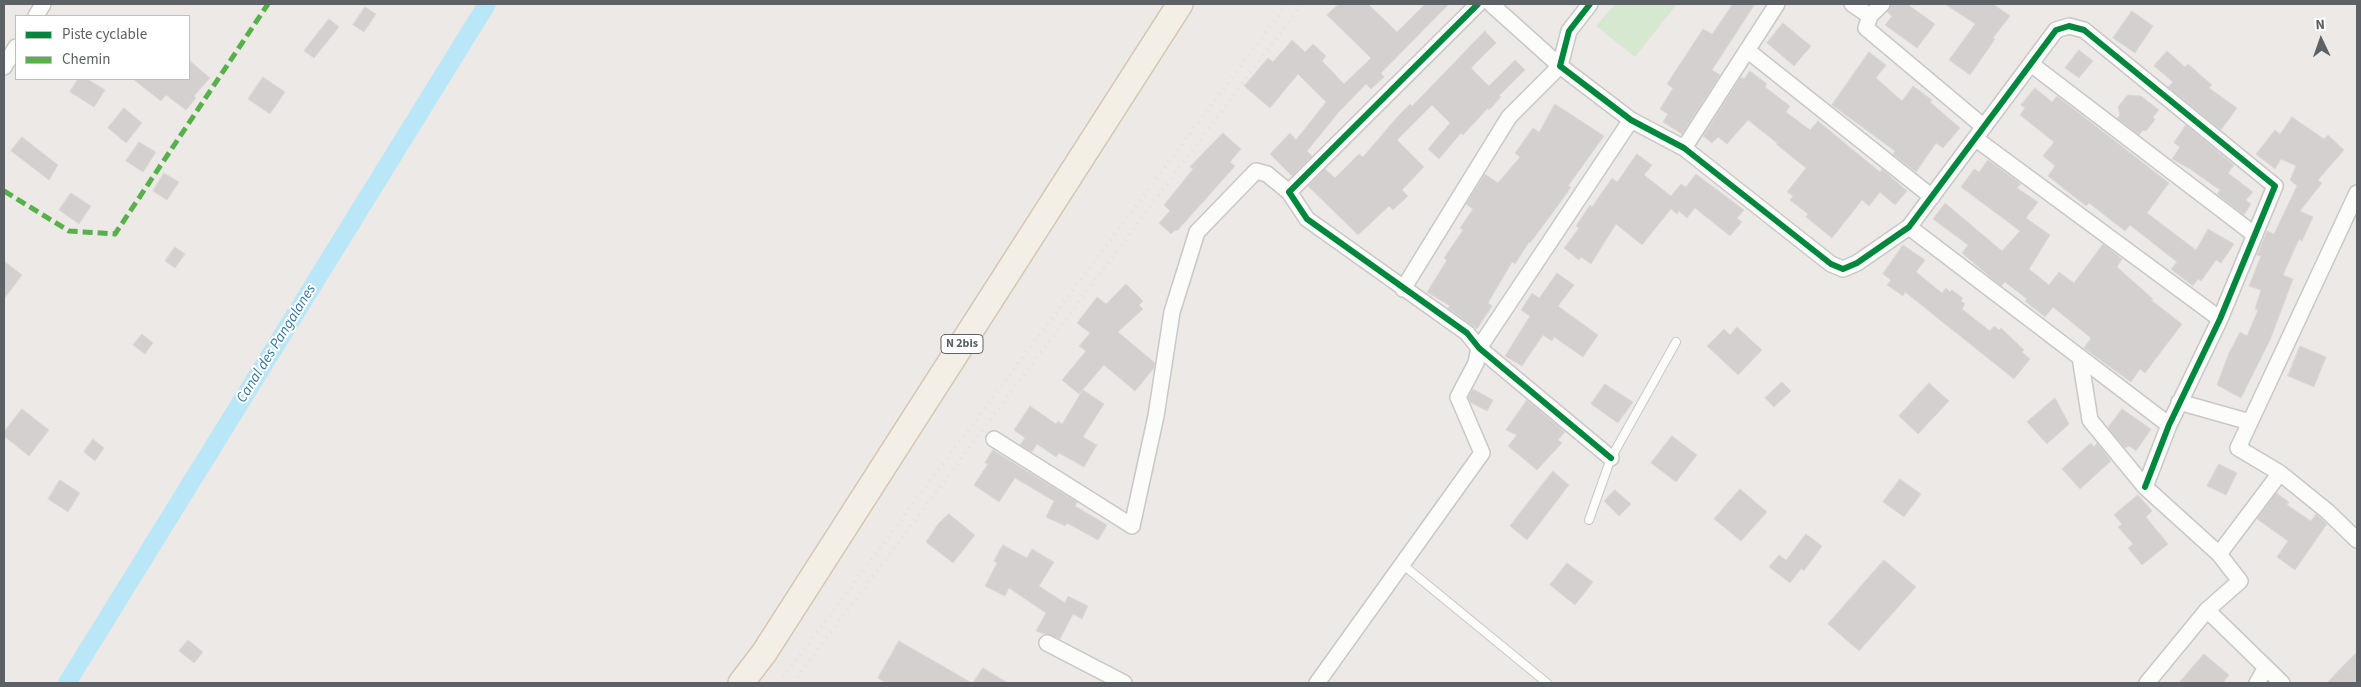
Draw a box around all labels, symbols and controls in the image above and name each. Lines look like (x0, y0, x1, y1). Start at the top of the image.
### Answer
legend (15, 15, 190, 80)
north arrow (2296, 15, 2346, 65)
text: N (2315, 15, 2325, 35)
text: Piste cyclable (62, 24, 147, 45)
text: Chemin (62, 49, 111, 70)
water label: Canal des Pangalanes (233, 282, 321, 406)
road number: N 2bis (941, 334, 983, 354)

